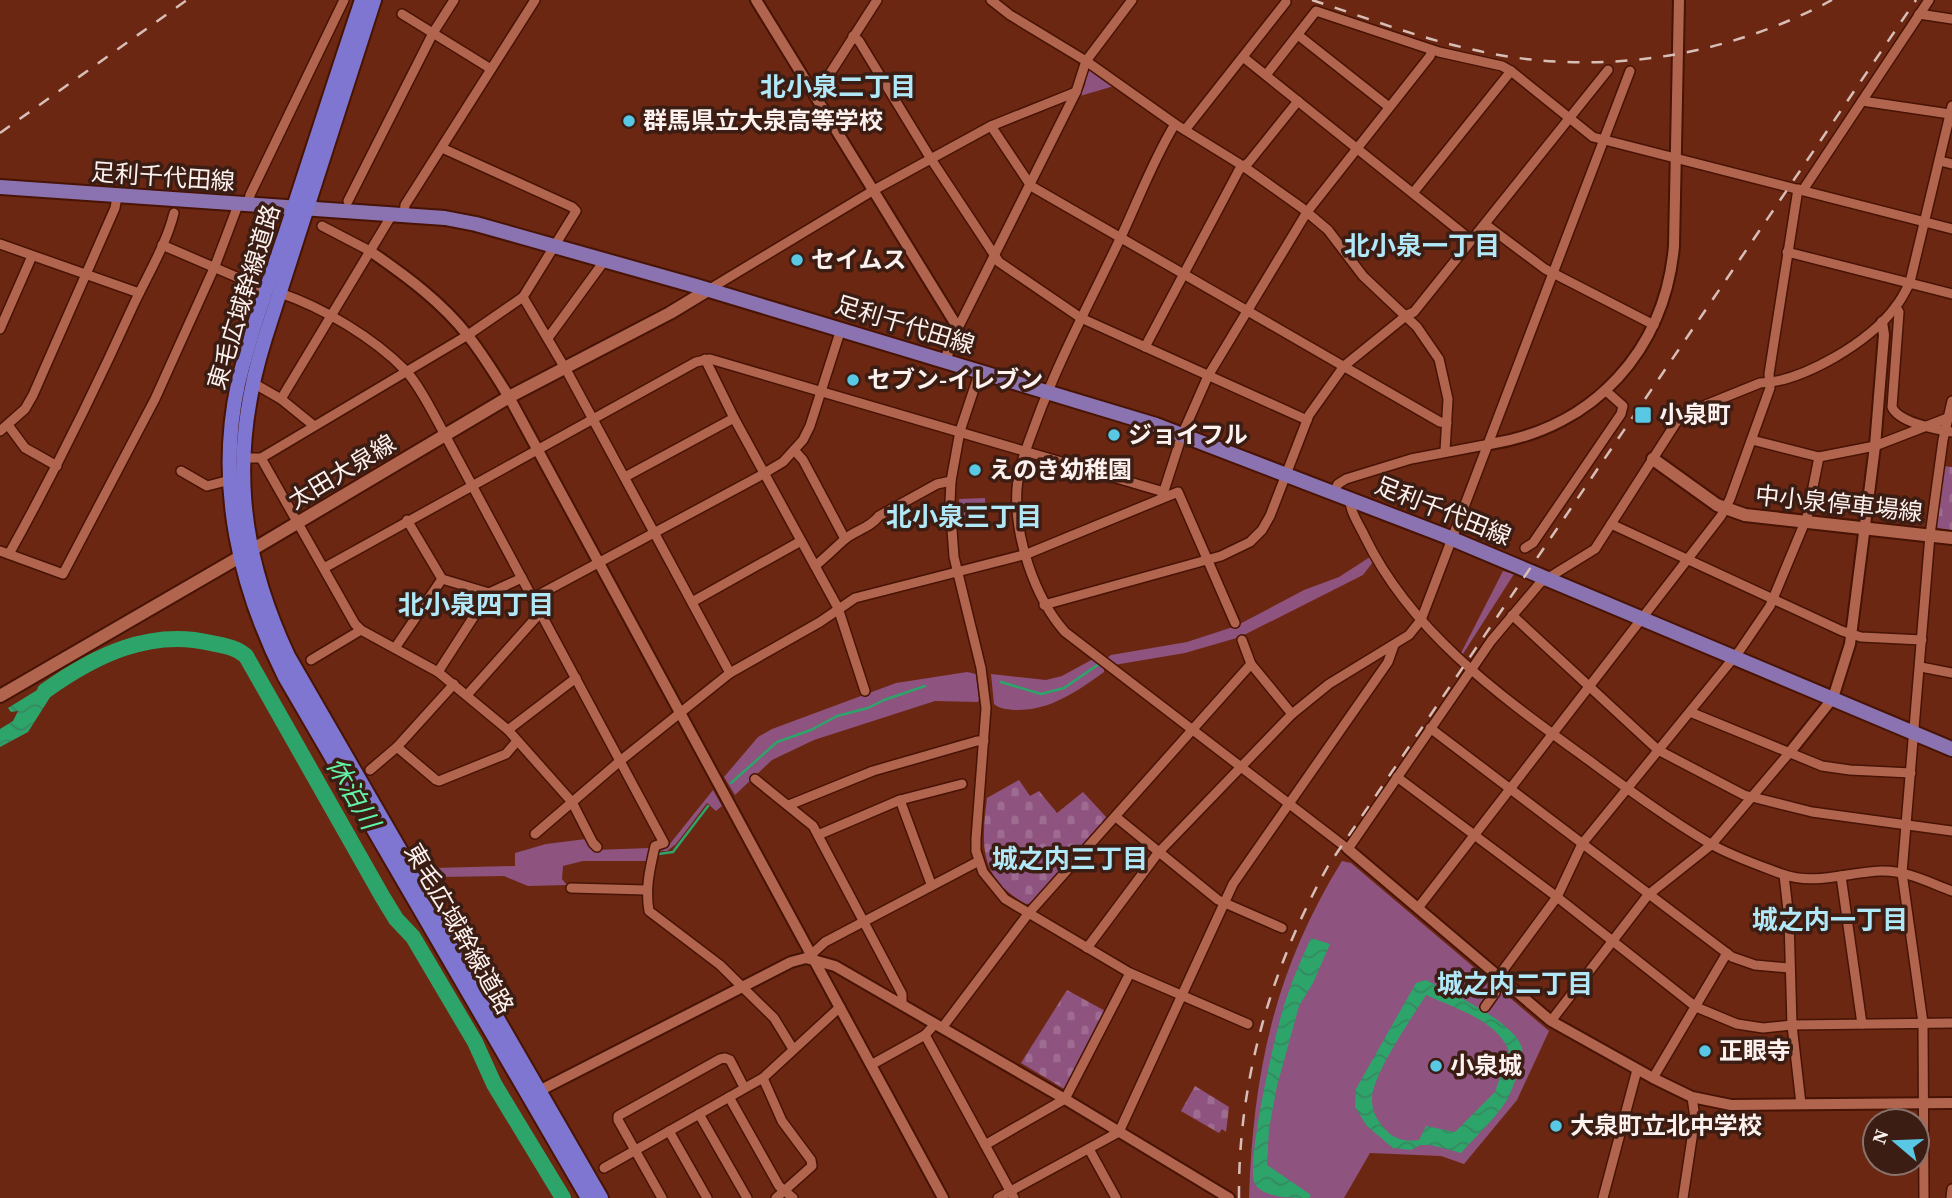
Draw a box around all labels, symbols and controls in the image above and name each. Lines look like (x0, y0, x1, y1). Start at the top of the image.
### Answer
district label: 北小泉二丁目 (760, 69, 916, 105)
place label: 群馬県立大泉高等学校 (643, 104, 883, 137)
marker: 群馬県立大泉高等学校 (621, 113, 637, 129)
street label: 足利千代田線 (90, 155, 236, 198)
street label: 東毛広域幹線道路 (200, 200, 287, 393)
district label: 北小泉一丁目 (1344, 228, 1500, 264)
place label: セイムス (811, 243, 907, 276)
marker: セイムス (789, 252, 805, 268)
street label: 足利千代田線 (831, 288, 979, 361)
place label: セブン-イレブン (867, 363, 1043, 396)
marker: セブン-イレブン (845, 372, 861, 388)
place label: 小泉町 (1659, 398, 1731, 431)
marker: 小泉町 (1633, 405, 1653, 425)
place label: ジョイフル (1128, 418, 1248, 451)
street label: 太田大泉線 (282, 427, 402, 517)
marker: ジョイフル (1106, 427, 1122, 443)
place label: えのき幼稚園 (989, 453, 1132, 486)
marker: えのき幼稚園 (967, 462, 983, 478)
street label: 足利千代田線 (1370, 468, 1516, 553)
street label: 中小泉停車場線 (1754, 478, 1924, 529)
district label: 北小泉三丁目 (886, 499, 1042, 535)
district label: 北小泉四丁目 (398, 587, 554, 623)
water label: 休泊川 (318, 750, 390, 838)
street label: 東毛広域幹線道路 (397, 837, 522, 1020)
district label: 城之内三丁目 (992, 841, 1148, 877)
district label: 城之内一丁目 (1752, 902, 1908, 938)
district label: 城之内二丁目 (1437, 966, 1593, 1002)
place label: 正眼寺 (1719, 1034, 1791, 1067)
marker: 正眼寺 (1697, 1043, 1713, 1059)
place label: 小泉城 (1450, 1049, 1522, 1082)
marker: 小泉城 (1428, 1058, 1444, 1074)
north arrow (1861, 1107, 1931, 1177)
place label: 大泉町立北中学校 (1570, 1109, 1762, 1142)
marker: 大泉町立北中学校 (1548, 1118, 1564, 1134)
text: N (1865, 1126, 1895, 1147)

